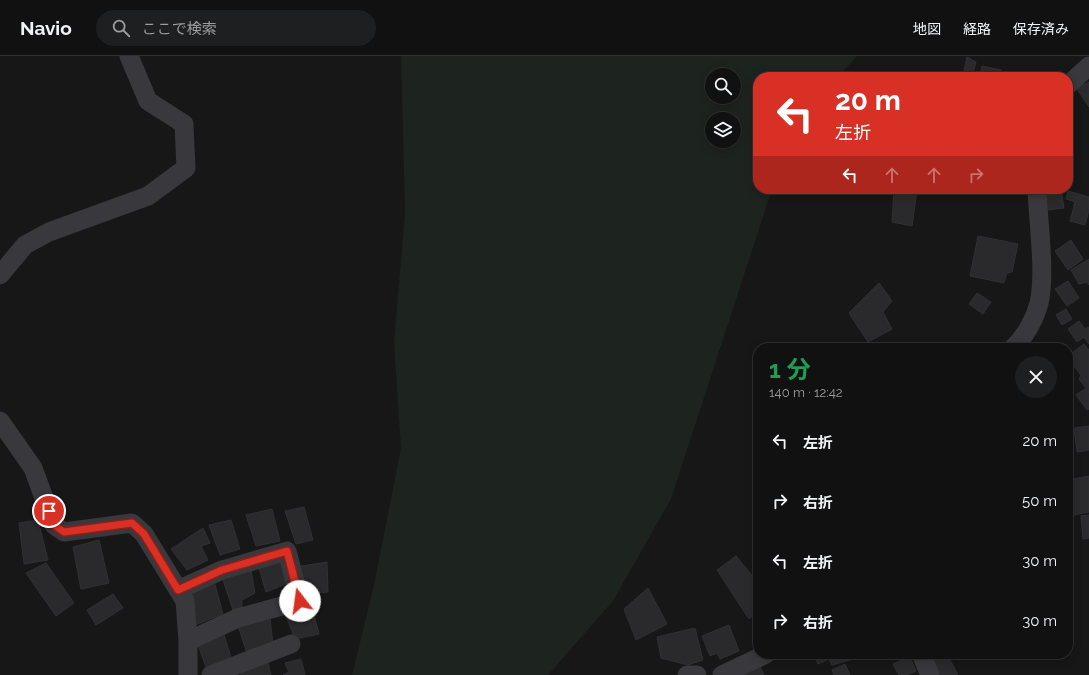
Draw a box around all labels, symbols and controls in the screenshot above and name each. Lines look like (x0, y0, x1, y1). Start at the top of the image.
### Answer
search box (96, 10, 376, 46)
text: Navio (20, 17, 72, 39)
icon: search (110, 17, 132, 39)
text: ここで検索 (142, 20, 217, 38)
text: 地図 (913, 21, 941, 37)
text: 経路 (963, 21, 991, 37)
text: 保存済み (1013, 21, 1069, 37)
map controls (705, 68, 741, 148)
button: search (705, 68, 741, 104)
text: 20 m (835, 84, 901, 117)
icon: left (769, 88, 821, 140)
button: layers (705, 112, 741, 148)
text: 左折 (835, 122, 871, 143)
icon: left (839, 164, 861, 186)
icon: ahead (881, 164, 903, 186)
icon: ahead (923, 164, 945, 186)
icon: right (965, 164, 987, 186)
text: 1 分 (769, 355, 811, 384)
button: close (1015, 356, 1057, 398)
text: 140 m · 12:42 (769, 385, 843, 400)
icon: left (769, 430, 791, 452)
text: 20 m (1022, 432, 1057, 450)
text: 左折 (803, 434, 833, 452)
icon: right (769, 490, 791, 512)
text: 50 m (1022, 492, 1057, 510)
pin (32, 494, 66, 528)
text: 右折 (803, 494, 833, 512)
icon: arrive (38, 500, 60, 522)
icon: left (769, 550, 791, 572)
text: 30 m (1022, 552, 1057, 570)
text: 左折 (803, 554, 833, 572)
position arrow (279, 580, 321, 622)
icon: right (769, 610, 791, 632)
text: 30 m (1022, 612, 1057, 630)
text: 右折 (803, 614, 833, 632)

